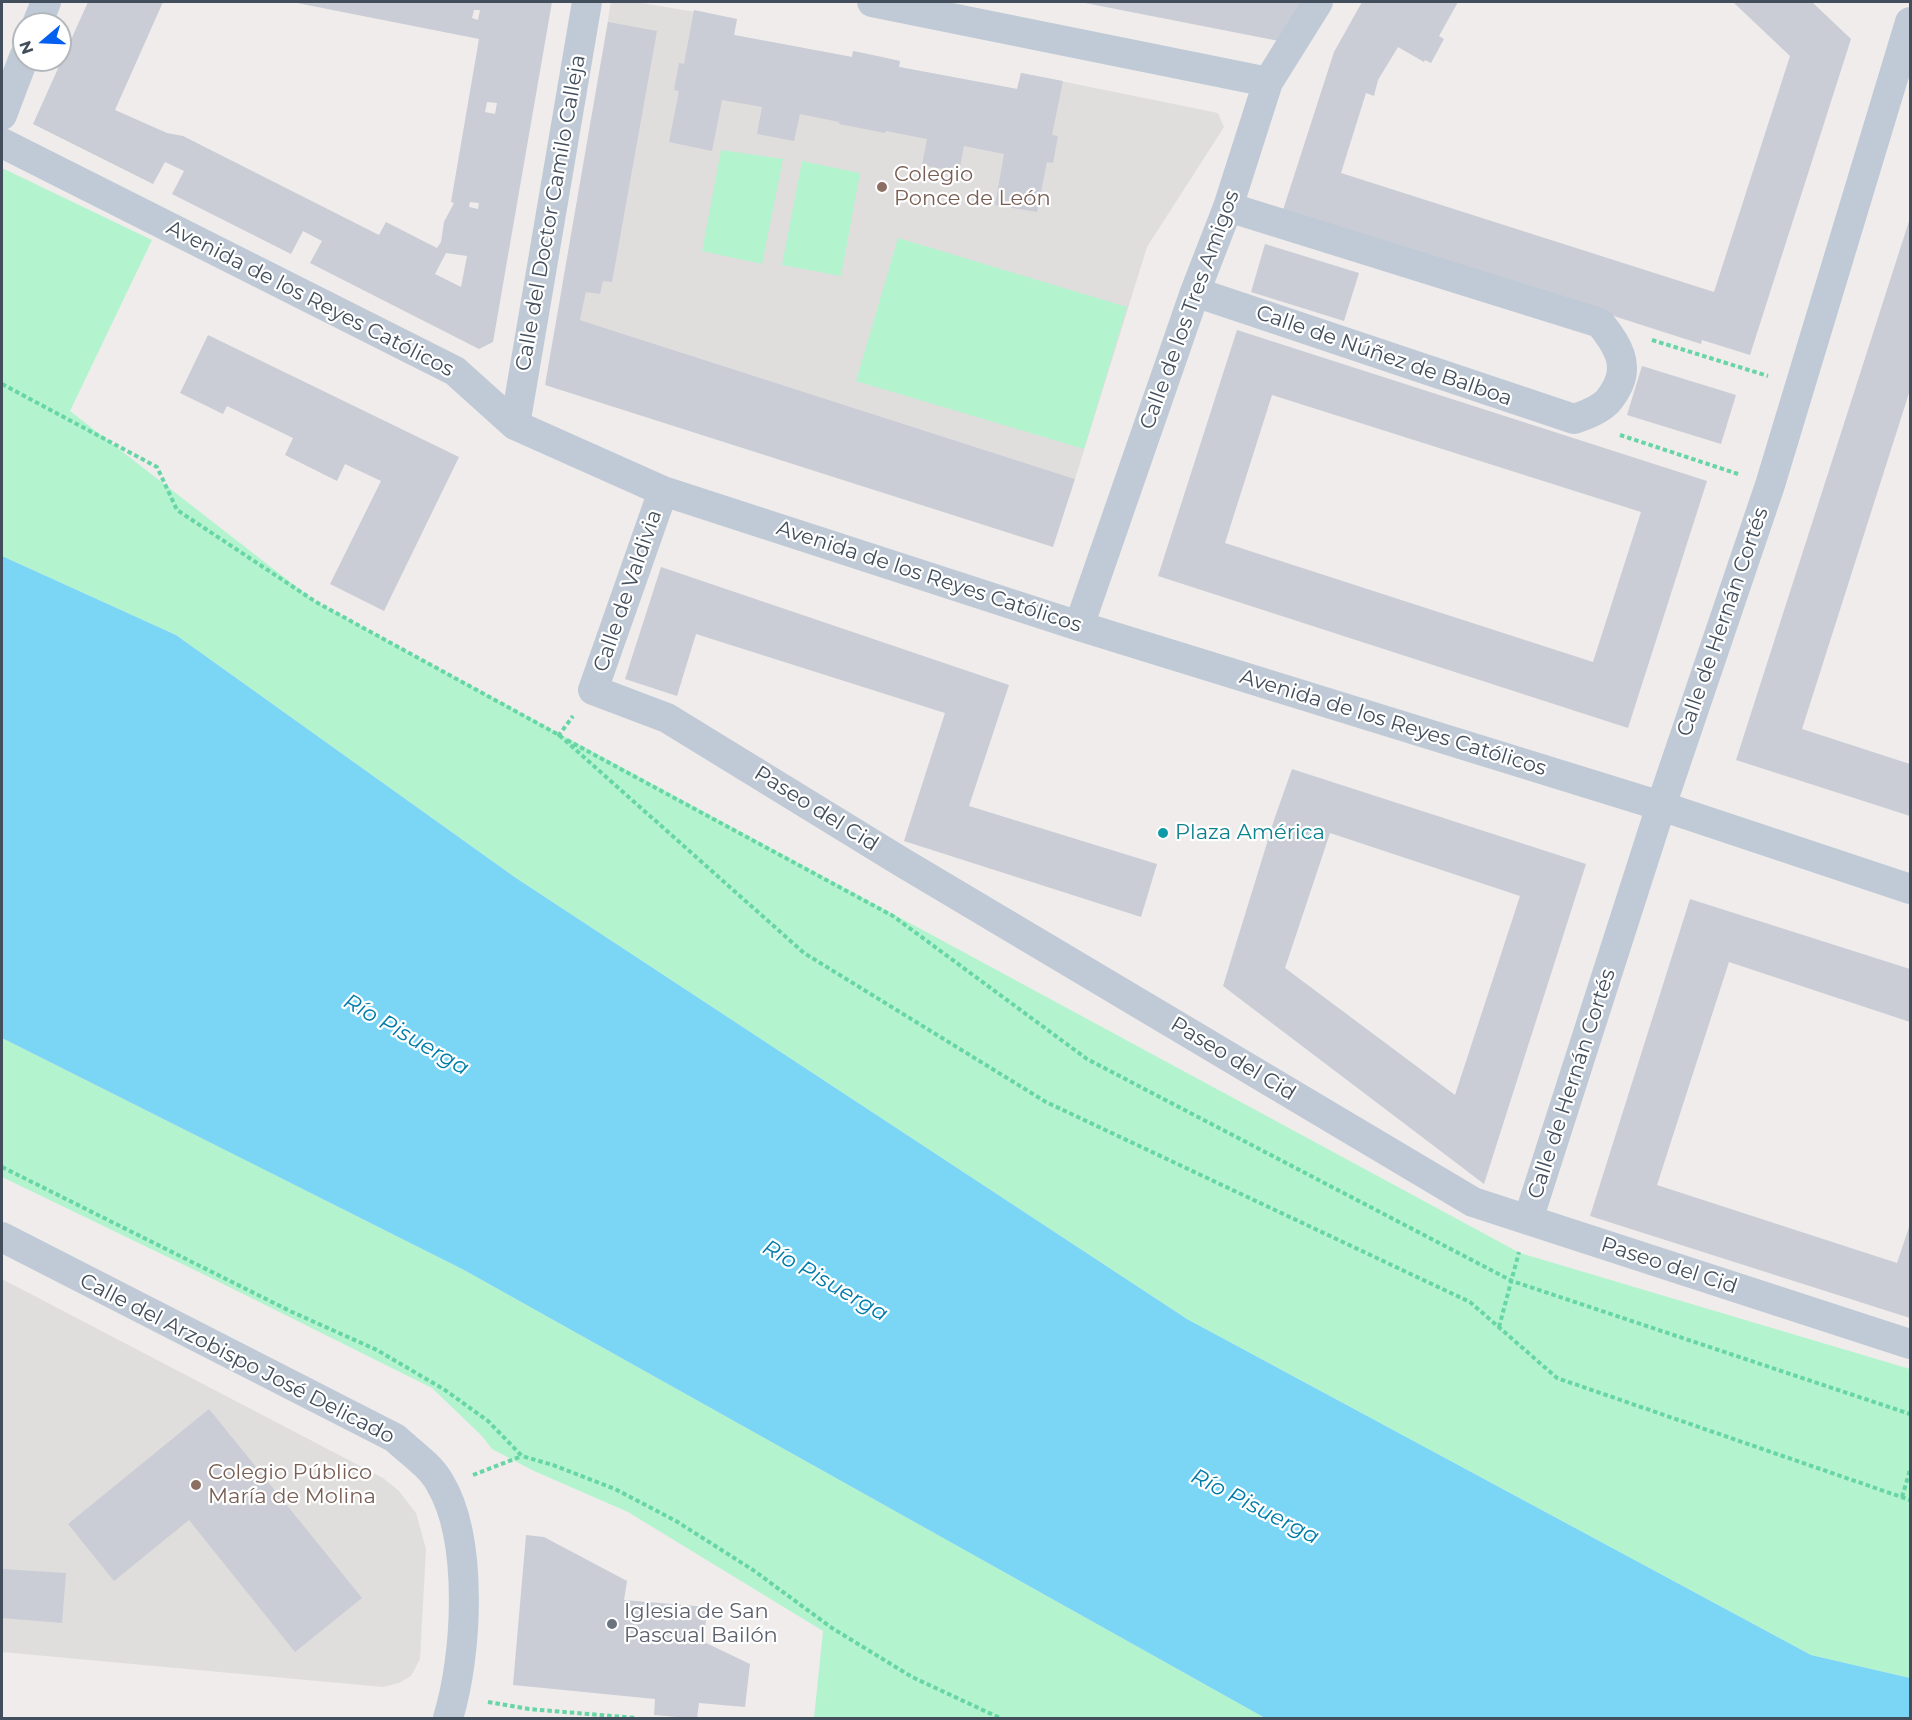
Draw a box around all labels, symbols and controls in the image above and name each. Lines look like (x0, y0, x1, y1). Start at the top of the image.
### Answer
north arrow (12, 12, 72, 72)
text: N (15, 38, 37, 57)
street label: Calle del Doctor Camilo Calleja (511, 53, 591, 373)
place label: Colegio Ponce de León (894, 162, 1051, 212)
marker: Colegio Ponce de León (875, 180, 889, 194)
street label: Calle de los Tres Amigos (1135, 187, 1245, 433)
street label: Avenida de los Reyes Católicos (162, 215, 458, 383)
street label: Calle de Núñez de Balboa (1253, 300, 1515, 412)
street label: Calle de Hernán Cortés (1672, 504, 1774, 740)
street label: Calle de Valdivia (588, 507, 668, 675)
street label: Avenida de los Reyes Católicos (773, 516, 1085, 638)
street label: Avenida de los Reyes Católicos (1237, 664, 1549, 782)
street label: Paseo del Cid (749, 761, 883, 857)
place label: Plaza América (1175, 820, 1325, 846)
marker: Plaza América (1156, 826, 1170, 840)
street label: Calle de Hernán Cortés (1523, 966, 1621, 1202)
water label: Río Pisuerga (339, 988, 473, 1082)
street label: Paseo del Cid (1166, 1012, 1300, 1106)
street label: Paseo del Cid (1598, 1232, 1740, 1300)
water label: Río Pisuerga (758, 1234, 892, 1328)
street label: Calle del Arzobispo José Delicado (75, 1268, 399, 1450)
place label: Colegio Público María de Molina (208, 1460, 376, 1510)
water label: Río Pisuerga (1186, 1463, 1324, 1551)
marker: Colegio Público María de Molina (189, 1478, 203, 1492)
place label: Iglesia de San Pascual Bailón (624, 1599, 778, 1649)
marker: Iglesia de San Pascual Bailón (605, 1617, 619, 1631)

